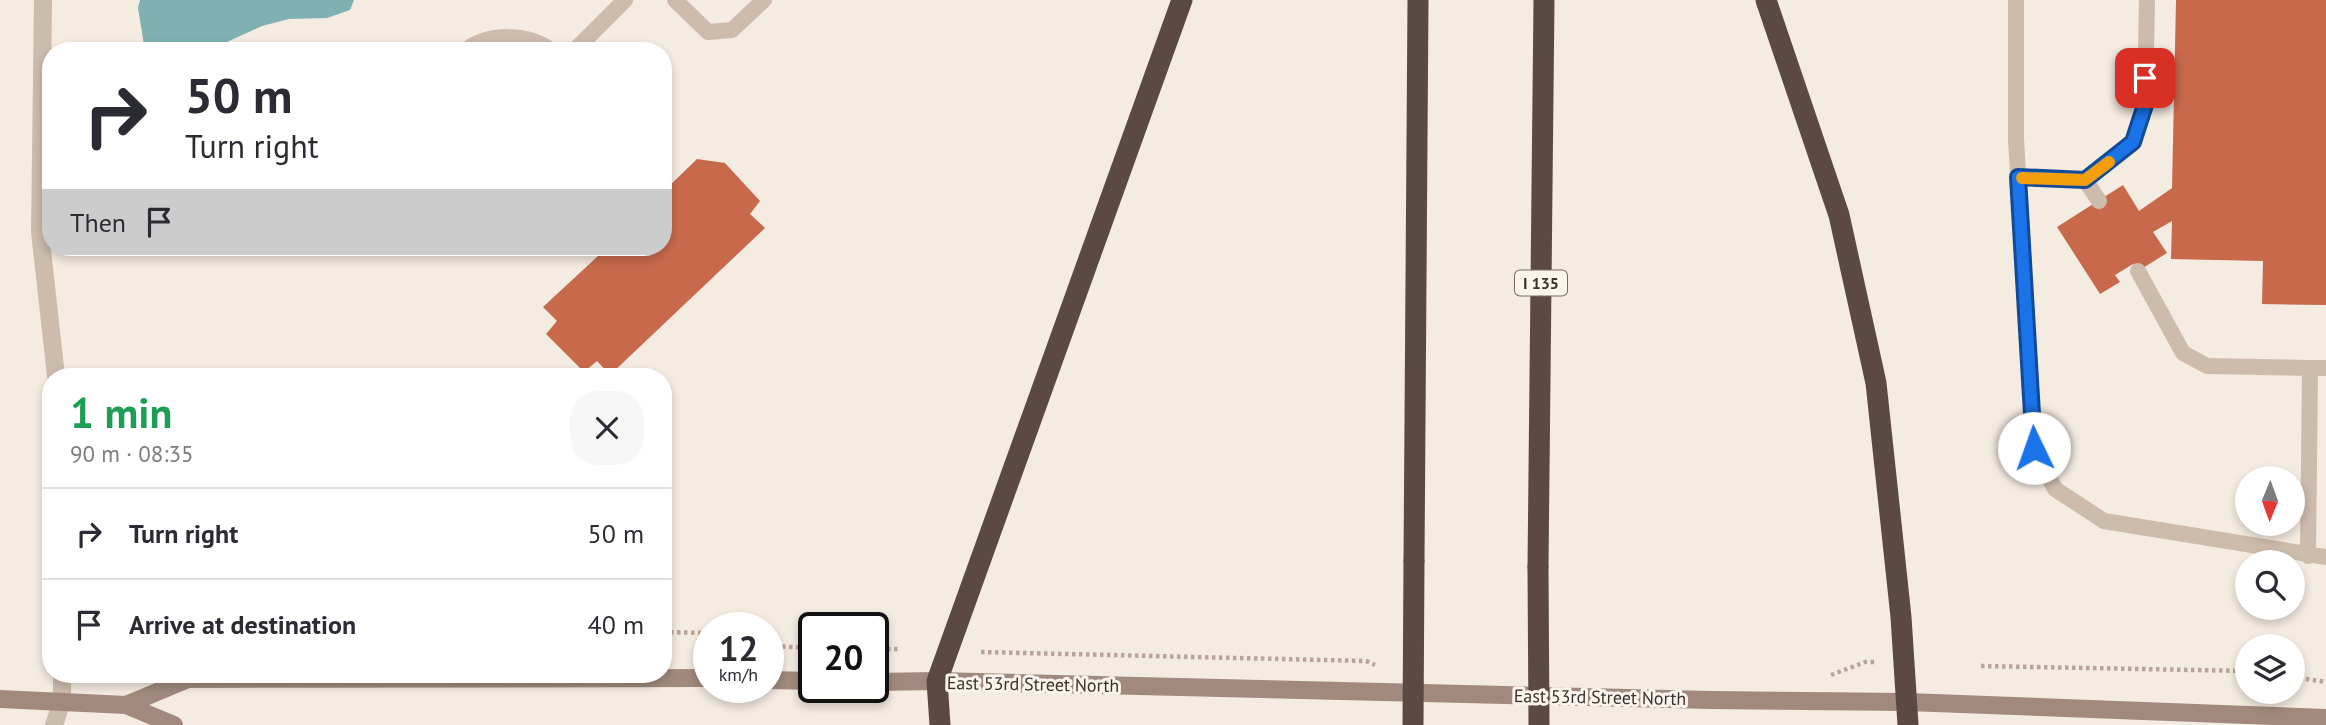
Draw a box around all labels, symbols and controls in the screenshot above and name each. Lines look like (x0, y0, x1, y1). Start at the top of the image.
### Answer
pin (2115, 48, 2175, 108)
icon: arrive (2126, 59, 2164, 97)
text: 50 m (185, 63, 292, 127)
icon: right (70, 70, 161, 161)
text: Turn right (185, 125, 319, 167)
icon: arrive (140, 203, 178, 241)
text: Then (70, 206, 126, 239)
road number: I 135 (1515, 270, 1567, 296)
text: 1 min (70, 385, 172, 440)
button: close (570, 391, 644, 465)
position arrow (1997, 411, 2071, 485)
text: 90 m · 08:35 (70, 439, 194, 468)
north arrow (2235, 466, 2305, 536)
map controls (2235, 466, 2305, 704)
icon: right (70, 515, 108, 553)
text: Turn right (129, 517, 238, 550)
text: 50 m (588, 517, 644, 550)
button: search (2235, 550, 2305, 620)
icon: arrive (70, 606, 108, 644)
text: Arrive at destination (129, 608, 356, 641)
text: 40 m (588, 608, 644, 641)
speed limit sign: 20 (798, 612, 889, 703)
text: 12 (719, 625, 758, 671)
button: layers (2235, 634, 2305, 704)
text: km/h (719, 663, 758, 686)
street label: East 53rd Street North (947, 671, 1119, 697)
street label: East 53rd Street North (1514, 684, 1686, 710)

